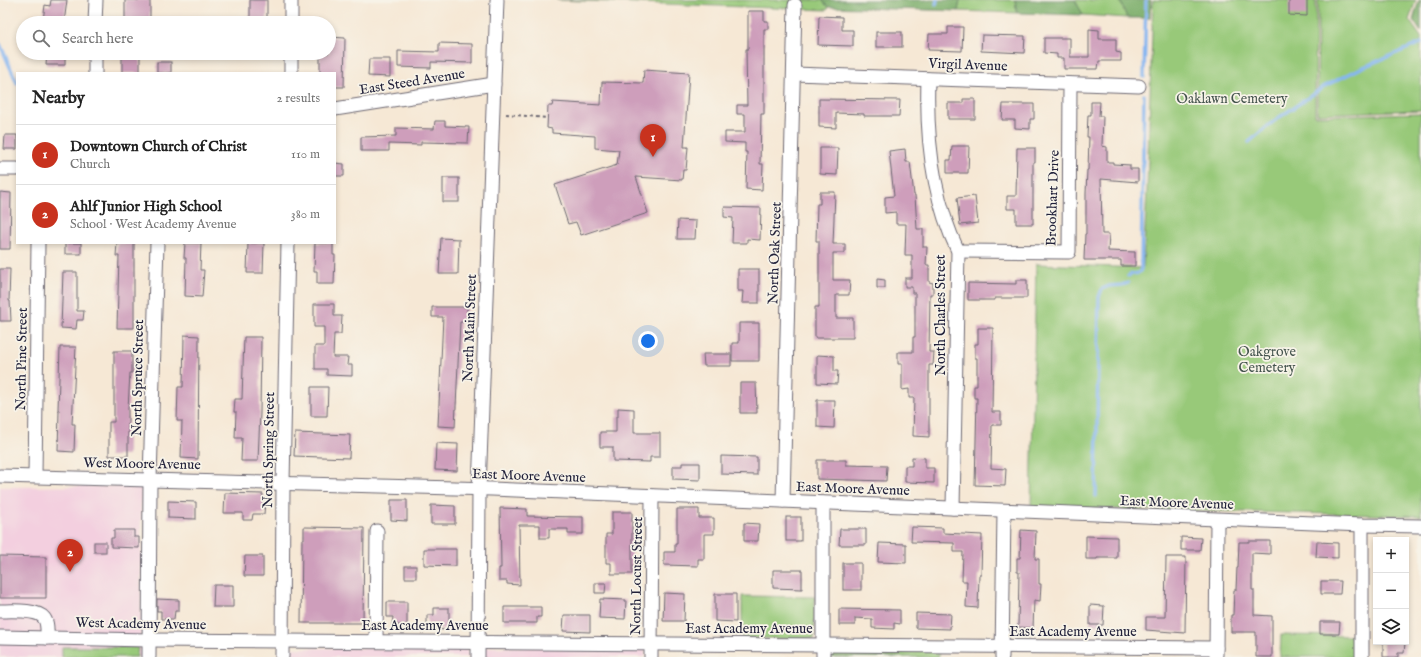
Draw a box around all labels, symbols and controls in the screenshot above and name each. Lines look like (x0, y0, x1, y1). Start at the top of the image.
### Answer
search box (16, 16, 336, 60)
icon: search (30, 27, 52, 49)
text: Search here (62, 29, 133, 48)
street label: Virgil Avenue (927, 55, 1008, 75)
street label: East Steed Avenue (358, 65, 467, 99)
text: Nearby (32, 88, 85, 109)
text: 2 results (276, 90, 320, 107)
park label: Oaklawn Cemetery (1176, 90, 1288, 108)
pin: 1 (640, 124, 666, 157)
text: Downtown Church of Christ (70, 137, 247, 156)
text: 1 (43, 146, 47, 163)
text: 110 m (291, 146, 320, 163)
street label: Brookhart Drive (1042, 149, 1064, 246)
text: Church (70, 156, 110, 173)
text: Ahlf Junior High School (70, 197, 222, 216)
street label: North Oak Street (764, 201, 786, 305)
text: 2 (42, 206, 48, 223)
text: 380 m (291, 206, 320, 223)
text: School · West Academy Avenue (70, 216, 237, 233)
street label: North Charles Street (932, 254, 950, 376)
street label: North Main Street (459, 274, 481, 382)
street label: North Pine Street (12, 307, 32, 411)
street label: North Spruce Street (128, 319, 148, 437)
your location (638, 331, 658, 351)
park label: Oakgrove Cemetery (1238, 343, 1296, 377)
street label: North Spring Street (259, 392, 279, 508)
street label: West Moore Avenue (83, 454, 201, 474)
street label: East Moore Avenue (472, 465, 587, 487)
street label: East Moore Avenue (796, 478, 911, 500)
street label: East Moore Avenue (1120, 492, 1235, 514)
street label: North Locust Street (627, 517, 647, 635)
map controls (1373, 537, 1409, 645)
button: + (1373, 537, 1409, 573)
pin: 2 (57, 539, 83, 572)
button: − (1373, 573, 1409, 609)
button: layers (1373, 609, 1409, 645)
street label: West Academy Avenue (75, 614, 207, 634)
street label: East Academy Avenue (361, 617, 489, 635)
street label: East Academy Avenue (685, 620, 813, 638)
street label: East Academy Avenue (1009, 623, 1137, 641)

